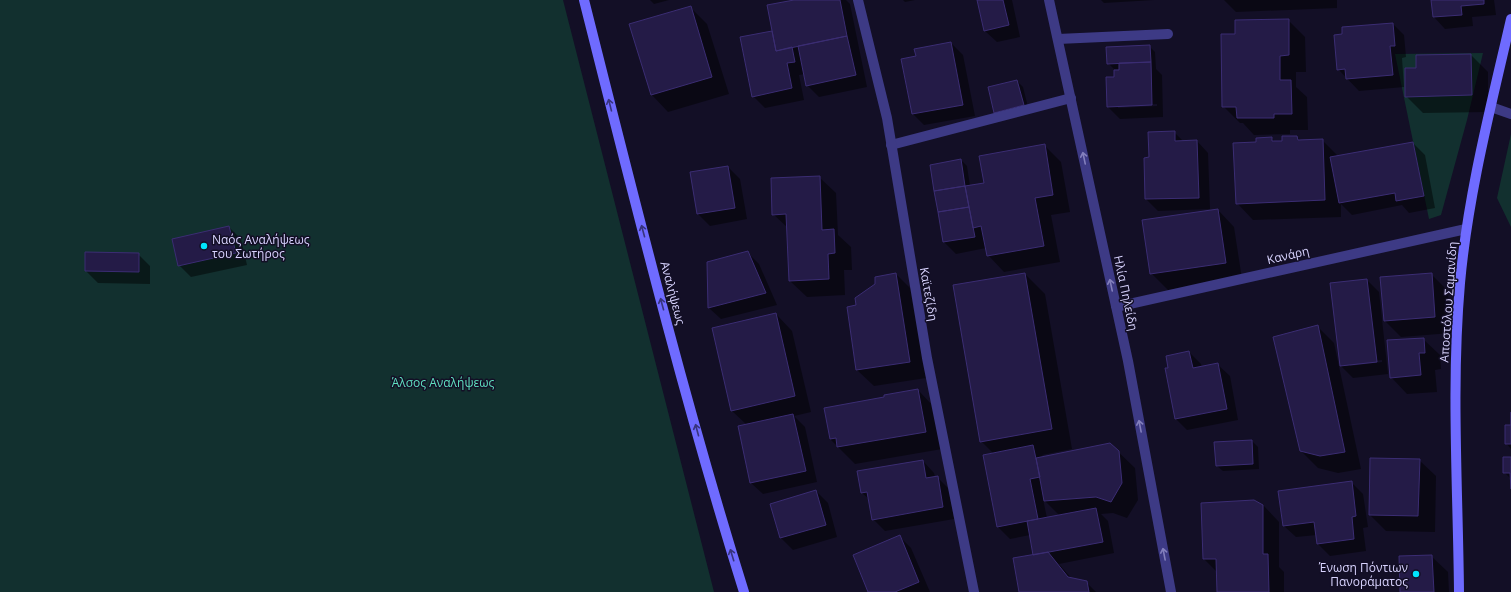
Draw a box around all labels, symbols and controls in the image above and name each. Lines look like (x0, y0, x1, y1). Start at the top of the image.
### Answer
one-way arrow (606, 99, 614, 112)
one-way arrow (1079, 152, 1087, 165)
one-way arrow (639, 225, 646, 238)
place label: Ναός Αναλήψεως του Σωτήρος (212, 231, 310, 262)
marker: Ναός Αναλήψεως του Σωτήρος (199, 241, 209, 251)
street label: Αποστόλου Σαμανίδη (1435, 241, 1461, 363)
street label: Κανάρη (1265, 242, 1311, 268)
street label: Ηλία Πηλείδη (1110, 254, 1142, 332)
street label: Αναλήψεως (656, 259, 690, 327)
street label: Καϊτεζίδη (916, 266, 942, 322)
one-way arrow (1106, 279, 1114, 292)
one-way arrow (658, 298, 666, 311)
park label: Άλσος Αναλήψεως (392, 374, 494, 391)
one-way arrow (1136, 420, 1144, 433)
one-way arrow (692, 423, 700, 436)
one-way arrow (728, 548, 735, 561)
one-way arrow (1160, 548, 1168, 561)
place label: Ένωση Πόντιων Πανοράματος (1318, 559, 1408, 590)
marker: Ένωση Πόντιων Πανοράματος (1411, 569, 1421, 579)

